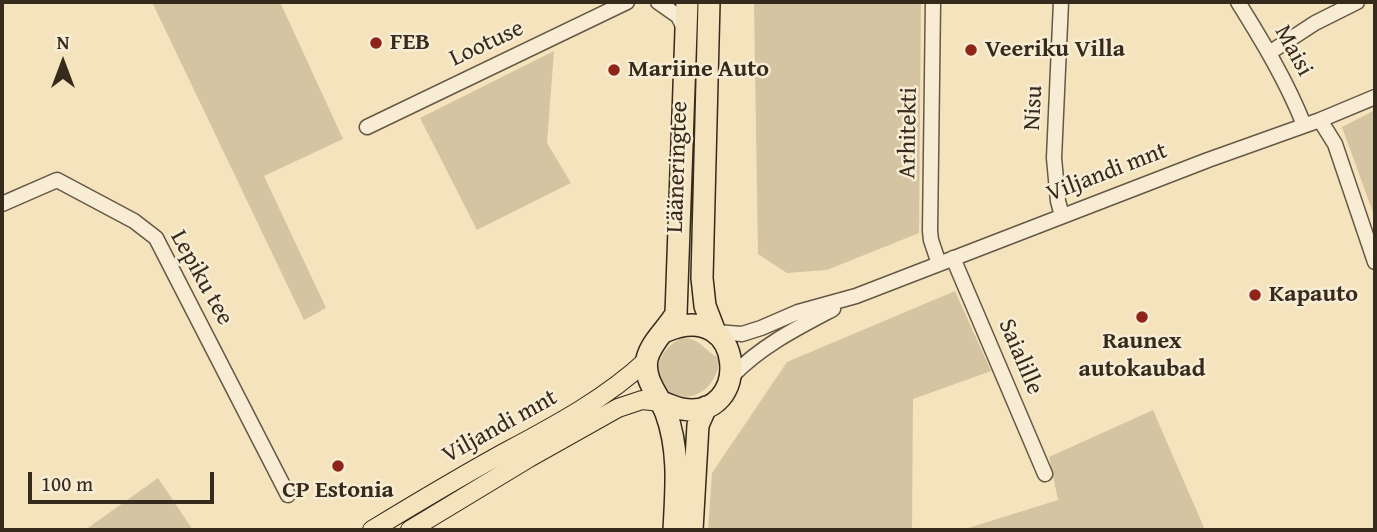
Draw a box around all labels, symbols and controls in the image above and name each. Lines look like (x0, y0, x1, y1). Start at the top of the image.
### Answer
street label: Lootuse (445, 14, 529, 74)
street label: Maisi (1267, 20, 1319, 82)
north arrow (28, 28, 98, 98)
text: N (57, 28, 69, 56)
place label: FEB (390, 29, 430, 57)
marker: FEB (368, 35, 384, 51)
place label: Veeriku Villa (985, 36, 1125, 64)
marker: Veeriku Villa (963, 42, 979, 58)
place label: Mariine Auto (628, 56, 769, 84)
marker: Mariine Auto (606, 62, 622, 78)
street label: Nisu (1018, 85, 1050, 131)
street label: Arhitekti (894, 87, 924, 179)
street label: Lääneringtee (661, 100, 695, 234)
street label: Viljandi mnt (1043, 137, 1171, 209)
street label: Lepiku tee (163, 225, 239, 331)
place label: Kapauto (1269, 281, 1358, 309)
marker: Kapauto (1247, 287, 1263, 303)
marker: Raunex autokaubad (1134, 309, 1150, 325)
street label: Saialille (991, 315, 1049, 399)
place label: Raunex autokaubad (1079, 328, 1205, 384)
street label: Viljandi mnt (438, 384, 562, 470)
scale bar (32, 458, 217, 502)
marker: CP Estonia (330, 458, 346, 474)
text: 100 m (41, 468, 93, 499)
place label: CP Estonia (282, 477, 394, 505)

